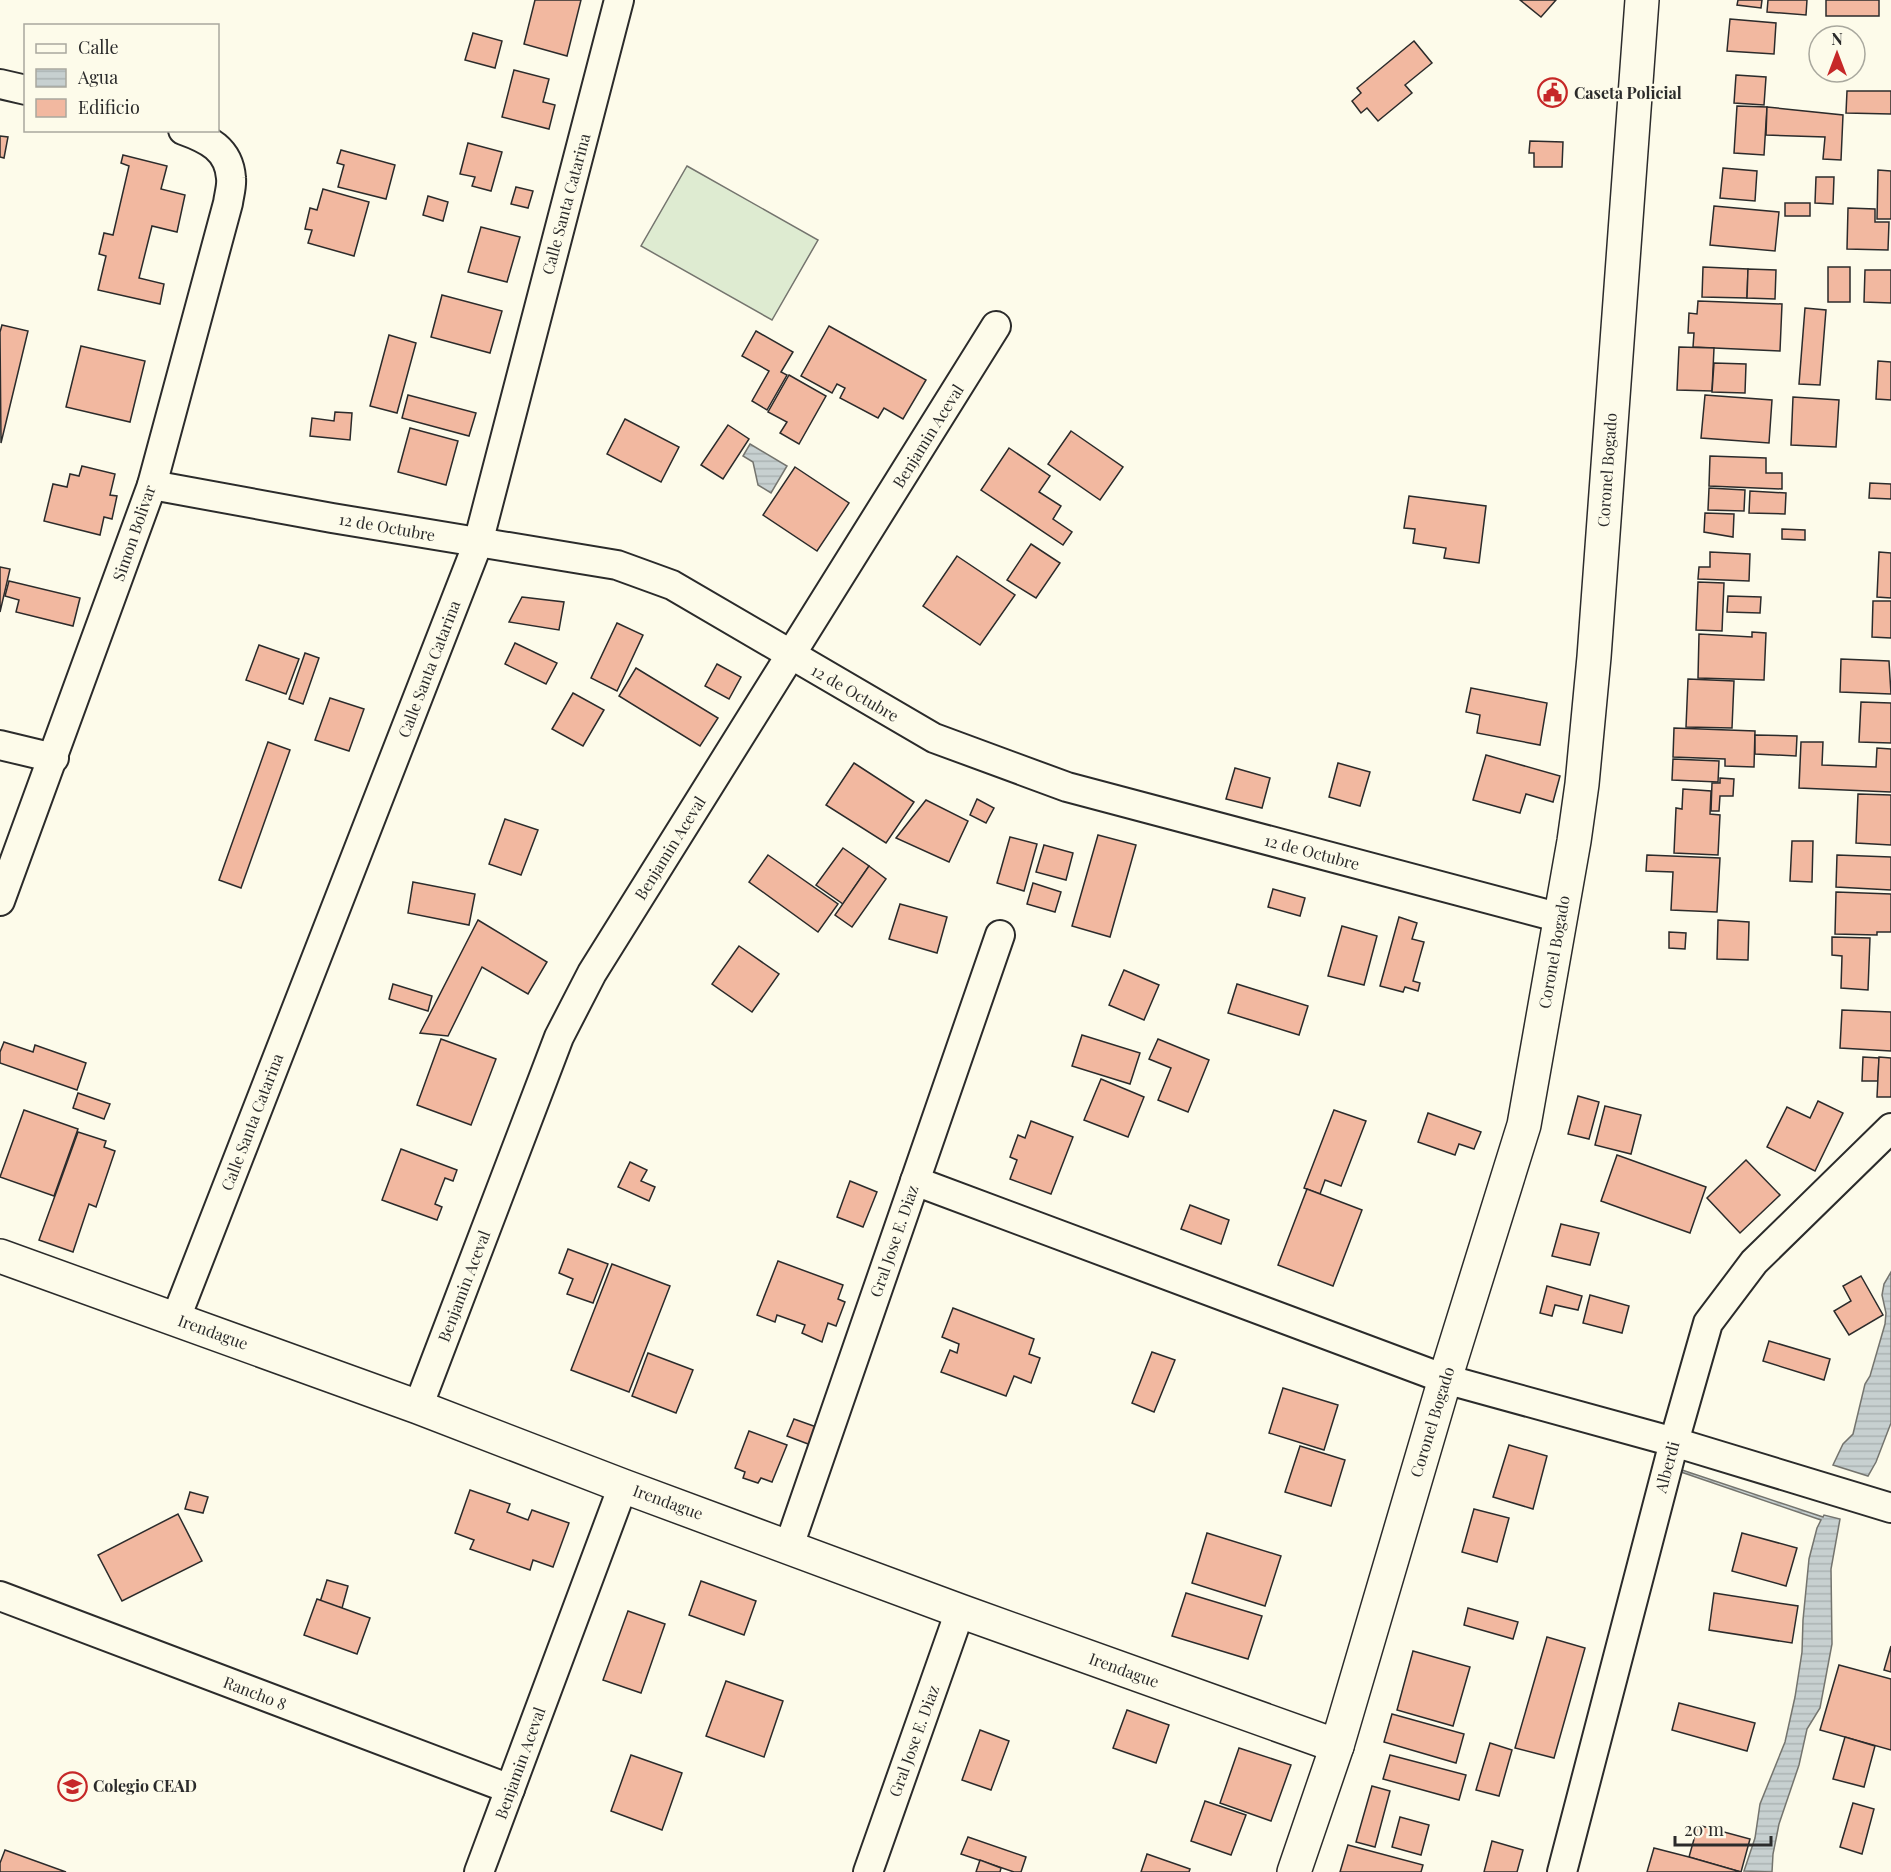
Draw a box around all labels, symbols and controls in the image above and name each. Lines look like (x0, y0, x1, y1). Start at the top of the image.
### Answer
legend (24, 24, 219, 132)
north arrow (1807, 24, 1867, 84)
text: N (1831, 28, 1843, 49)
text: Calle (78, 35, 119, 59)
text: Agua (77, 65, 118, 89)
public building icon: Caseta Policial (1537, 77, 1569, 109)
place label: Caseta Policial (1574, 82, 1682, 103)
text: Edificio (78, 95, 140, 119)
street label: Calle Santa Catarina (537, 131, 595, 277)
street label: Benjamin Aceval (887, 380, 968, 491)
street label: Coronel Bogado (1592, 412, 1621, 528)
street label: Simon Bolivar (107, 482, 160, 584)
street label: 12 de Octubre (337, 508, 437, 545)
street label: Calle Santa Catarina (393, 597, 464, 741)
street label: 12 de Octubre (808, 659, 903, 726)
street label: Benjamin Aceval (629, 792, 710, 903)
street label: 12 de Octubre (1262, 829, 1362, 874)
street label: Coronel Bogado (1533, 893, 1574, 1010)
street label: Calle Santa Catarina (216, 1050, 287, 1194)
street label: Gral Jose E. Diaz (864, 1182, 923, 1300)
street label: Benjamin Aceval (433, 1227, 495, 1345)
street label: Irendague (175, 1309, 251, 1354)
street label: Coronel Bogado (1405, 1364, 1458, 1480)
street label: Alberdi (1649, 1438, 1684, 1496)
street label: Irendague (630, 1479, 706, 1524)
street label: Irendague (1086, 1647, 1162, 1692)
street label: Rancho 8 (221, 1671, 290, 1714)
street label: Gral Jose E. Diaz (884, 1682, 944, 1800)
street label: Benjamin Aceval (490, 1703, 550, 1822)
school or university icon: Colegio CEAD (56, 1770, 88, 1802)
place label: Colegio CEAD (93, 1775, 197, 1796)
scale bar (1675, 1809, 1771, 1847)
text: 20 m (1684, 1817, 1724, 1841)

